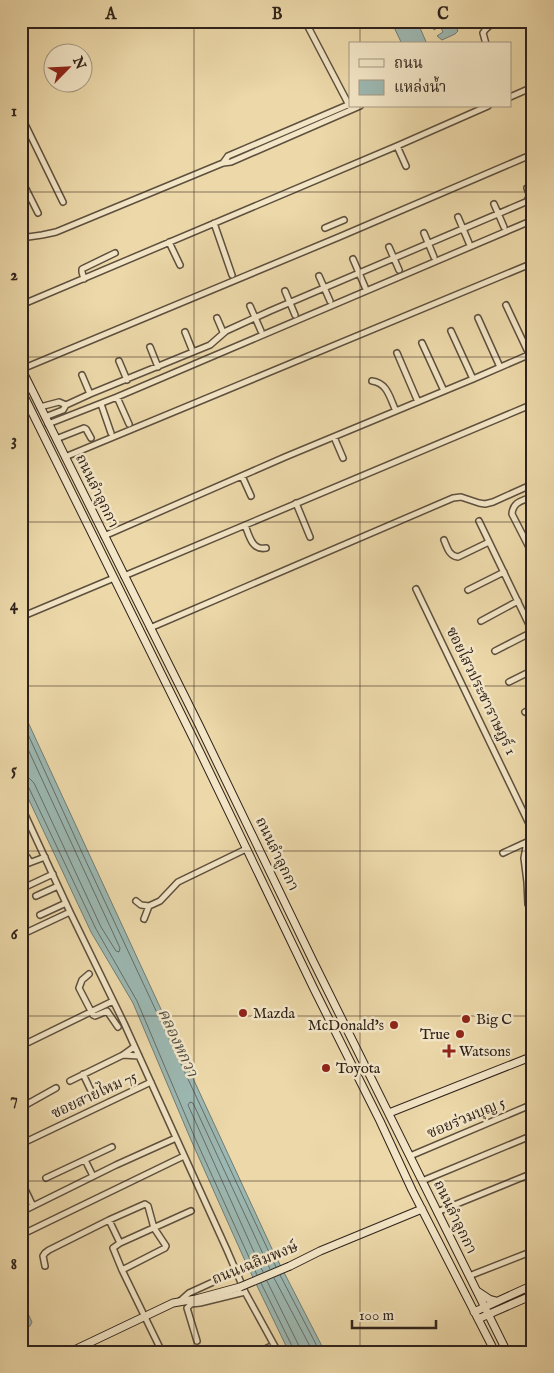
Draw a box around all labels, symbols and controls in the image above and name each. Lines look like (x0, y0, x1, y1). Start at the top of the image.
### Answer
text: A (105, 5, 118, 25)
text: B (272, 5, 283, 25)
text: C (437, 5, 449, 25)
north arrow (42, 42, 92, 92)
legend (349, 42, 512, 108)
text: N (68, 53, 90, 72)
text: ถนน (394, 54, 423, 73)
text: แหล่งน้ำ (394, 76, 446, 97)
text: 1 (11, 102, 17, 122)
text: 2 (10, 266, 18, 286)
text: 3 (11, 431, 17, 451)
street label: ถนนลำลูกกา (71, 451, 123, 531)
text: 4 (10, 596, 19, 616)
street label: ซอยไสวประชาราษฎร์ 1 (442, 623, 522, 758)
text: 5 (11, 761, 17, 781)
street label: ถนนลำลูกกา (251, 814, 303, 894)
text: 6 (11, 925, 19, 945)
place label: Mazda (253, 1004, 296, 1023)
water label: คลองหกวา (153, 1006, 202, 1081)
marker: Mazda (237, 1007, 249, 1019)
place label: Big C (476, 1010, 512, 1029)
marker: Big C (460, 1013, 472, 1025)
place label: McDonald's (308, 1016, 384, 1035)
marker: McDonald's (388, 1019, 400, 1031)
place label: True (420, 1025, 450, 1044)
marker: True (454, 1028, 466, 1040)
place label: Watsons (459, 1042, 511, 1061)
marker: Watsons (443, 1045, 455, 1057)
place label: Toyota (336, 1059, 381, 1078)
marker: Toyota (320, 1062, 332, 1074)
street label: ซอยสายไหม 75 (47, 1065, 140, 1123)
text: 7 (10, 1090, 18, 1110)
street label: ซอยร่วมบุญ 5 (424, 1093, 509, 1144)
street label: ถนนลำลูกกา (429, 1177, 481, 1257)
street label: ถนนเฉลิมพงษ์ (209, 1236, 302, 1289)
text: 8 (11, 1255, 17, 1275)
scale bar (352, 1298, 435, 1330)
text: 100 m (359, 1306, 395, 1325)

